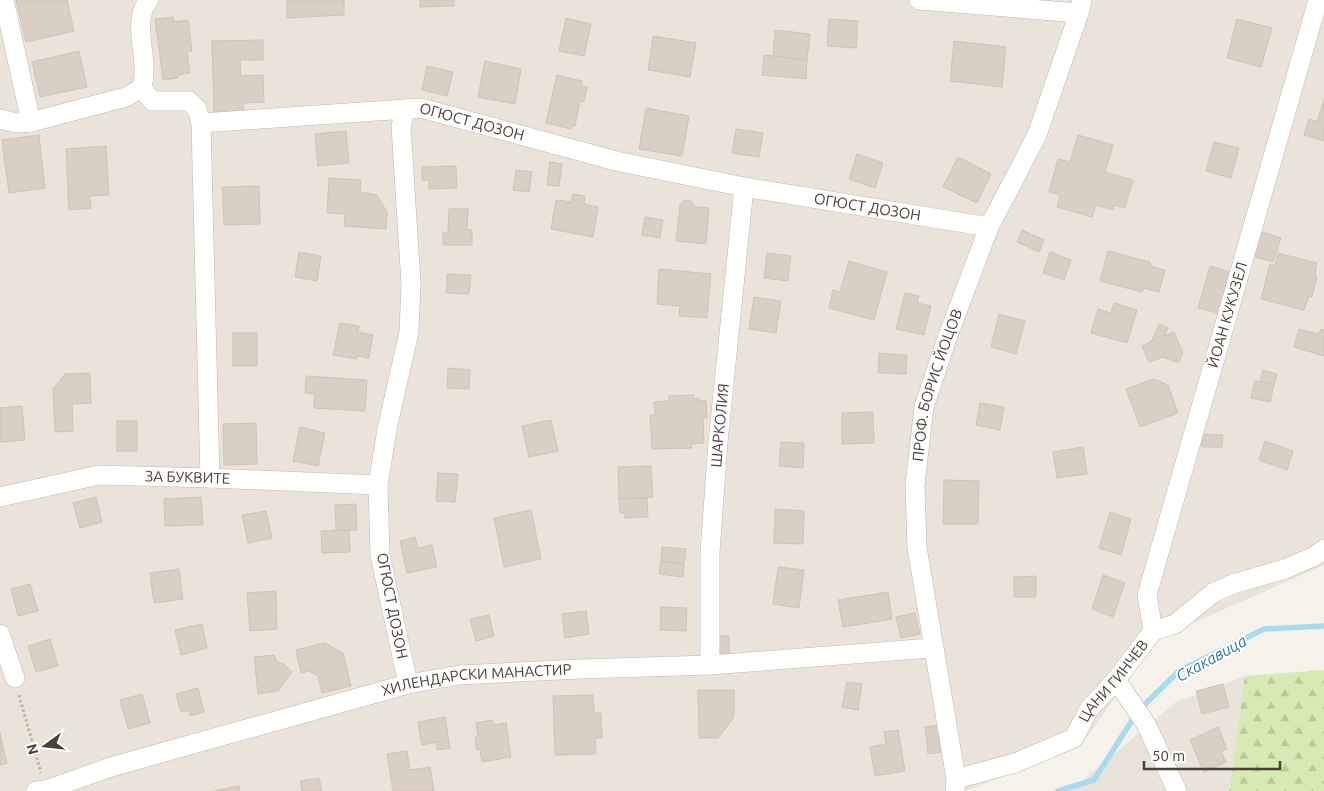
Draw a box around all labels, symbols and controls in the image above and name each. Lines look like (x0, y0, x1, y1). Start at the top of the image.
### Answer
street label: ОГЮСТ ДОЗОН (418, 99, 526, 144)
street label: ОГЮСТ ДОЗОН (813, 190, 922, 224)
street label: ЙОАН КУКУЗЕЛ (1204, 260, 1250, 369)
street label: ПРОФ. БОРИС ЙОЦОВ (909, 306, 965, 462)
street label: ШАРКОЛИЯ (707, 383, 732, 468)
street label: ЗА БУКВИТЕ (145, 467, 231, 487)
street label: ОГЮСТ ДОЗОН (374, 551, 411, 660)
water label: Скакавица (1173, 631, 1250, 685)
street label: ЦАНИ ГИНЧЕВ (1075, 636, 1151, 725)
street label: ХИЛЕНДАРСКИ МАНАСТИР (379, 660, 572, 699)
north arrow (20, 721, 70, 771)
scale bar (1144, 738, 1280, 770)
text: N (23, 742, 42, 756)
text: 50 m (1152, 747, 1185, 764)

